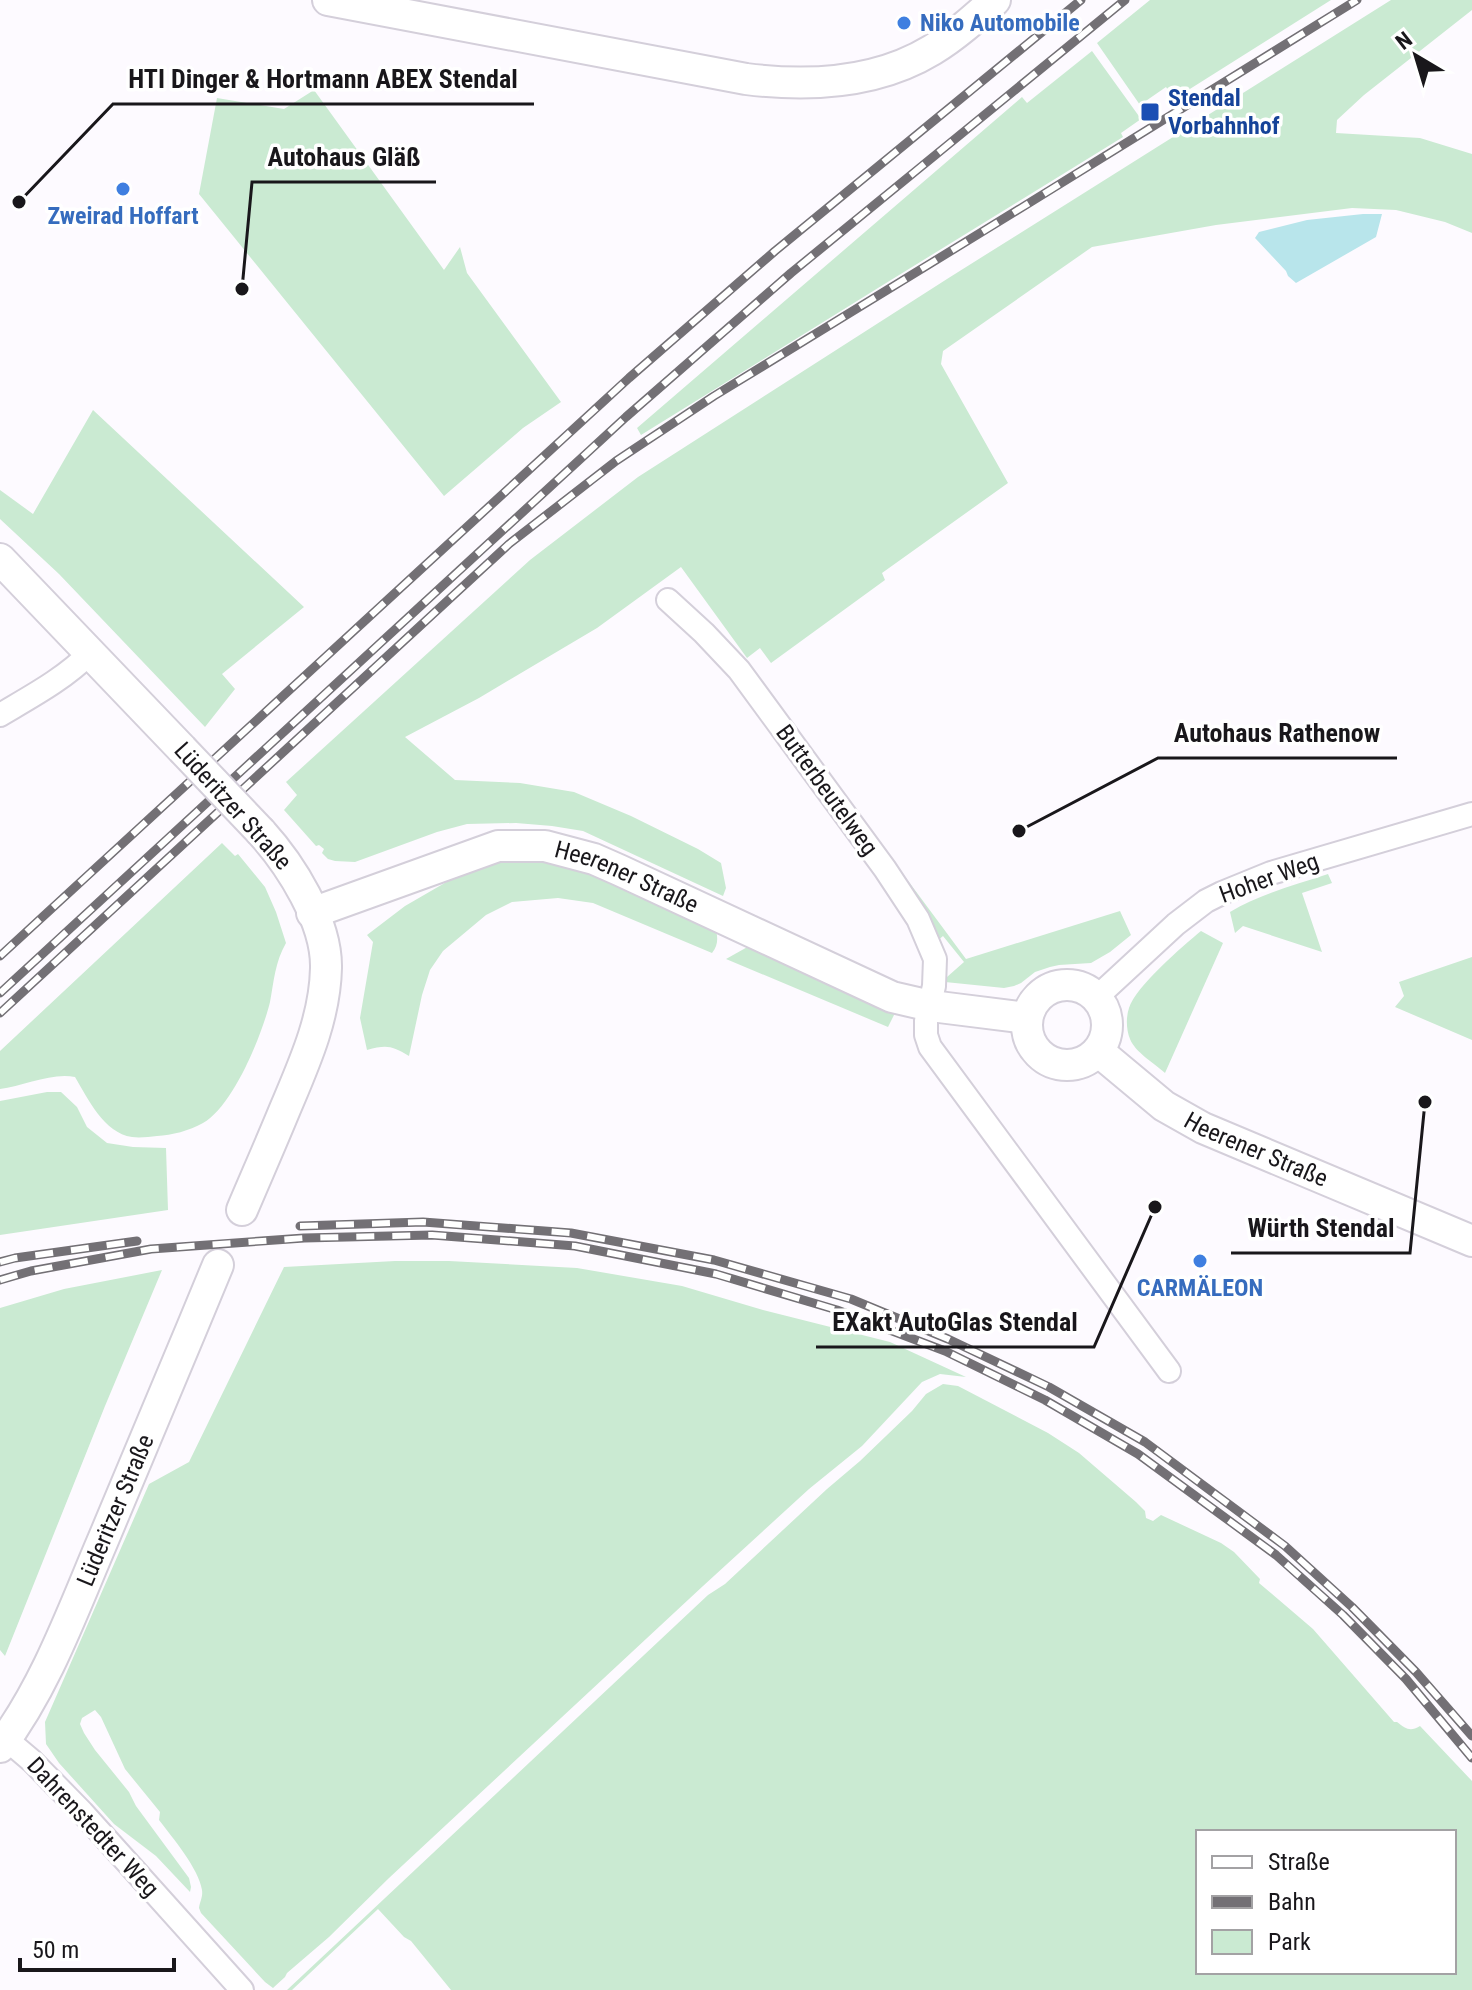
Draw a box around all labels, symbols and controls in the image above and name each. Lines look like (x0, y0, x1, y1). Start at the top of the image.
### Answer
place label: Niko Automobile (920, 9, 1080, 37)
marker: Niko Automobile (895, 14, 913, 32)
north arrow (1376, 16, 1456, 96)
text: N (1391, 27, 1417, 55)
callout: HTI Dinger & Hortmann ABEX Stendal (113, 54, 534, 104)
text: HTI Dinger & Hortmann ABEX Stendal (128, 64, 518, 94)
place label: Stendal Vorbahnhof (1168, 84, 1280, 140)
marker: Stendal Vorbahnhof (1139, 101, 1161, 123)
callout: Autohaus Gläß (252, 132, 436, 182)
text: Autohaus Gläß (268, 142, 420, 172)
marker: Zweirad Hoffart (114, 180, 132, 198)
place label: Zweirad Hoffart (47, 202, 199, 230)
callout: Autohaus Rathenow (1158, 708, 1397, 758)
text: Autohaus Rathenow (1174, 718, 1381, 748)
street label: Butterbeutelweg (770, 719, 884, 861)
street label: Lüderitzer Straße (169, 737, 297, 875)
street label: Heerener Straße (552, 835, 703, 919)
street label: Hoher Weg (1216, 847, 1322, 909)
street label: Heerener Straße (1179, 1106, 1332, 1193)
callout: Würth Stendal (1231, 1203, 1410, 1253)
text: Würth Stendal (1248, 1213, 1394, 1243)
marker: CARMÄLEON (1191, 1252, 1209, 1270)
place label: CARMÄLEON (1137, 1274, 1263, 1302)
callout: EXakt AutoGlas Stendal (816, 1297, 1094, 1347)
text: EXakt AutoGlas Stendal (832, 1307, 1078, 1337)
street label: Lüderitzer Straße (71, 1430, 160, 1590)
street label: Dahrenstedter Weg (21, 1752, 165, 1902)
legend (1196, 1830, 1456, 1974)
text: Straße (1268, 1848, 1330, 1876)
text: Bahn (1268, 1888, 1316, 1916)
scale bar (20, 1922, 174, 1972)
text: Park (1268, 1928, 1311, 1956)
text: 50 m (32, 1936, 79, 1964)

